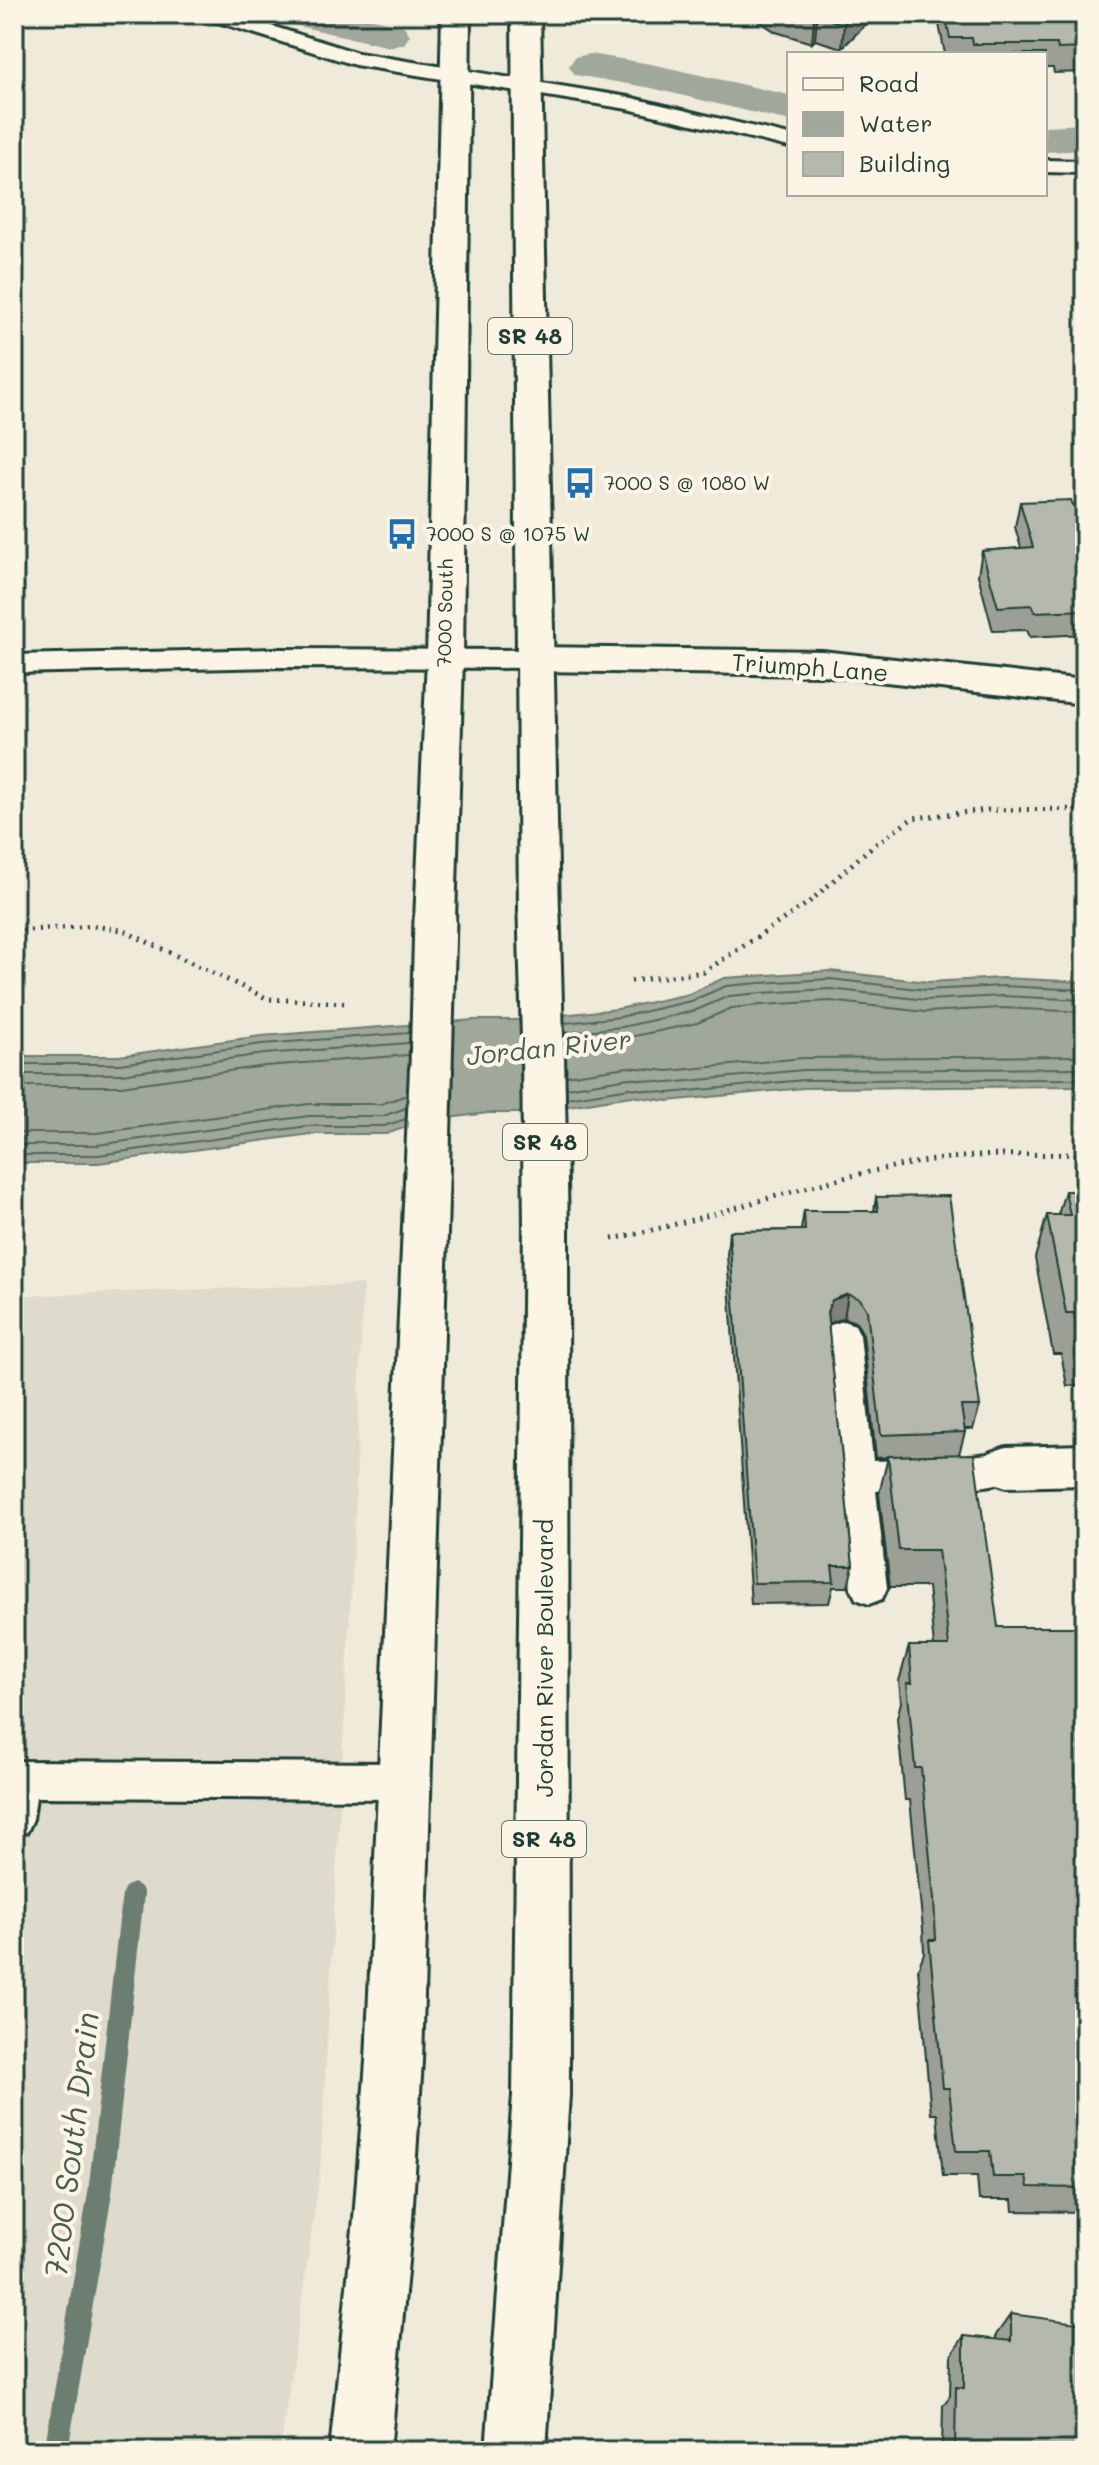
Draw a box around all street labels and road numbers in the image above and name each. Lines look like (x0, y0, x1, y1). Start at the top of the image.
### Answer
road number: SR 48 (488, 318, 572, 354)
street label: 7000 South (430, 558, 458, 668)
street label: Triumph Lane (731, 646, 889, 687)
road number: SR 48 (503, 1124, 587, 1160)
street label: Jordan River Boulevard (528, 1519, 559, 1797)
road number: SR 48 (502, 1821, 586, 1857)

